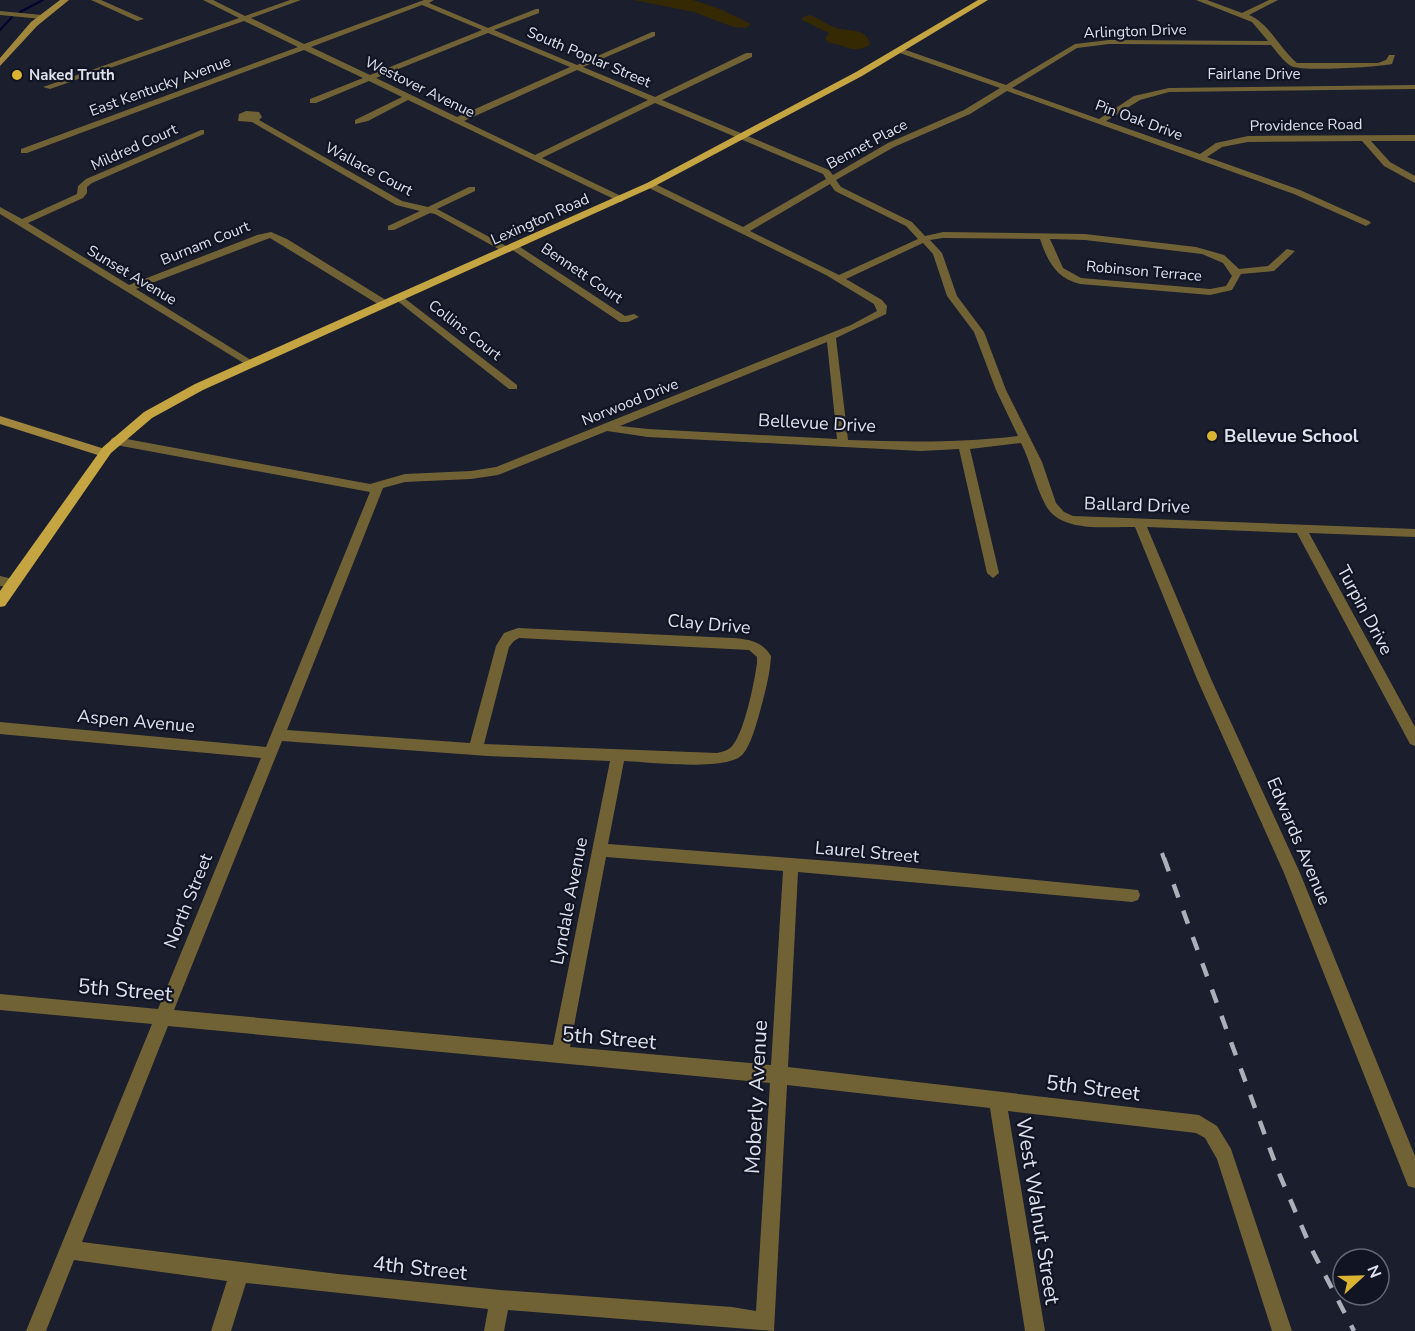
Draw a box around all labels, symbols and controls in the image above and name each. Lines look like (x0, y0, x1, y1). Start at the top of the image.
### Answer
street label: Arlington Drive (1083, 19, 1187, 43)
street label: South Poplar Street (524, 22, 655, 92)
street label: East Kentucky Avenue (87, 51, 233, 121)
street label: Westover Avenue (362, 52, 478, 122)
street label: Fairlane Drive (1207, 64, 1301, 84)
place label: Naked Truth (29, 65, 115, 85)
marker: Naked Truth (10, 68, 24, 82)
street label: Pin Oak Drive (1092, 95, 1186, 145)
street label: Bennet Place (823, 114, 911, 174)
street label: Providence Road (1249, 114, 1363, 136)
street label: Mildred Court (88, 119, 181, 175)
street label: Wallace Court (322, 138, 417, 201)
street label: Lexington Road (488, 188, 592, 250)
street label: Burnam Court (157, 216, 253, 270)
street label: Bennett Court (537, 238, 627, 308)
street label: Sunset Avenue (83, 240, 181, 310)
street label: Robinson Terrace (1085, 256, 1203, 286)
street label: Collins Court (424, 295, 506, 365)
street label: Norwood Drive (579, 374, 681, 430)
street label: Bellevue Drive (757, 408, 877, 438)
place label: Bellevue School (1224, 424, 1359, 448)
marker: Bellevue School (1205, 429, 1219, 443)
street label: Ballard Drive (1084, 491, 1190, 519)
street label: Turpin Drive (1331, 561, 1399, 659)
street label: Clay Drive (666, 608, 752, 640)
street label: Aspen Avenue (76, 704, 196, 738)
street label: Edwards Avenue (1261, 773, 1337, 909)
street label: Lyndale Avenue (545, 835, 593, 967)
street label: Laurel Street (814, 835, 921, 869)
street label: North Street (158, 849, 218, 952)
street label: 5th Street (77, 972, 174, 1008)
street label: Moberly Avenue (738, 1019, 774, 1175)
street label: 5th Street (561, 1020, 658, 1056)
street label: 5th Street (1044, 1068, 1142, 1108)
street label: West Walnut Street (1009, 1116, 1067, 1307)
north arrow (1331, 1247, 1391, 1307)
street label: 4th Street (372, 1249, 469, 1287)
text: N (1362, 1262, 1386, 1281)

